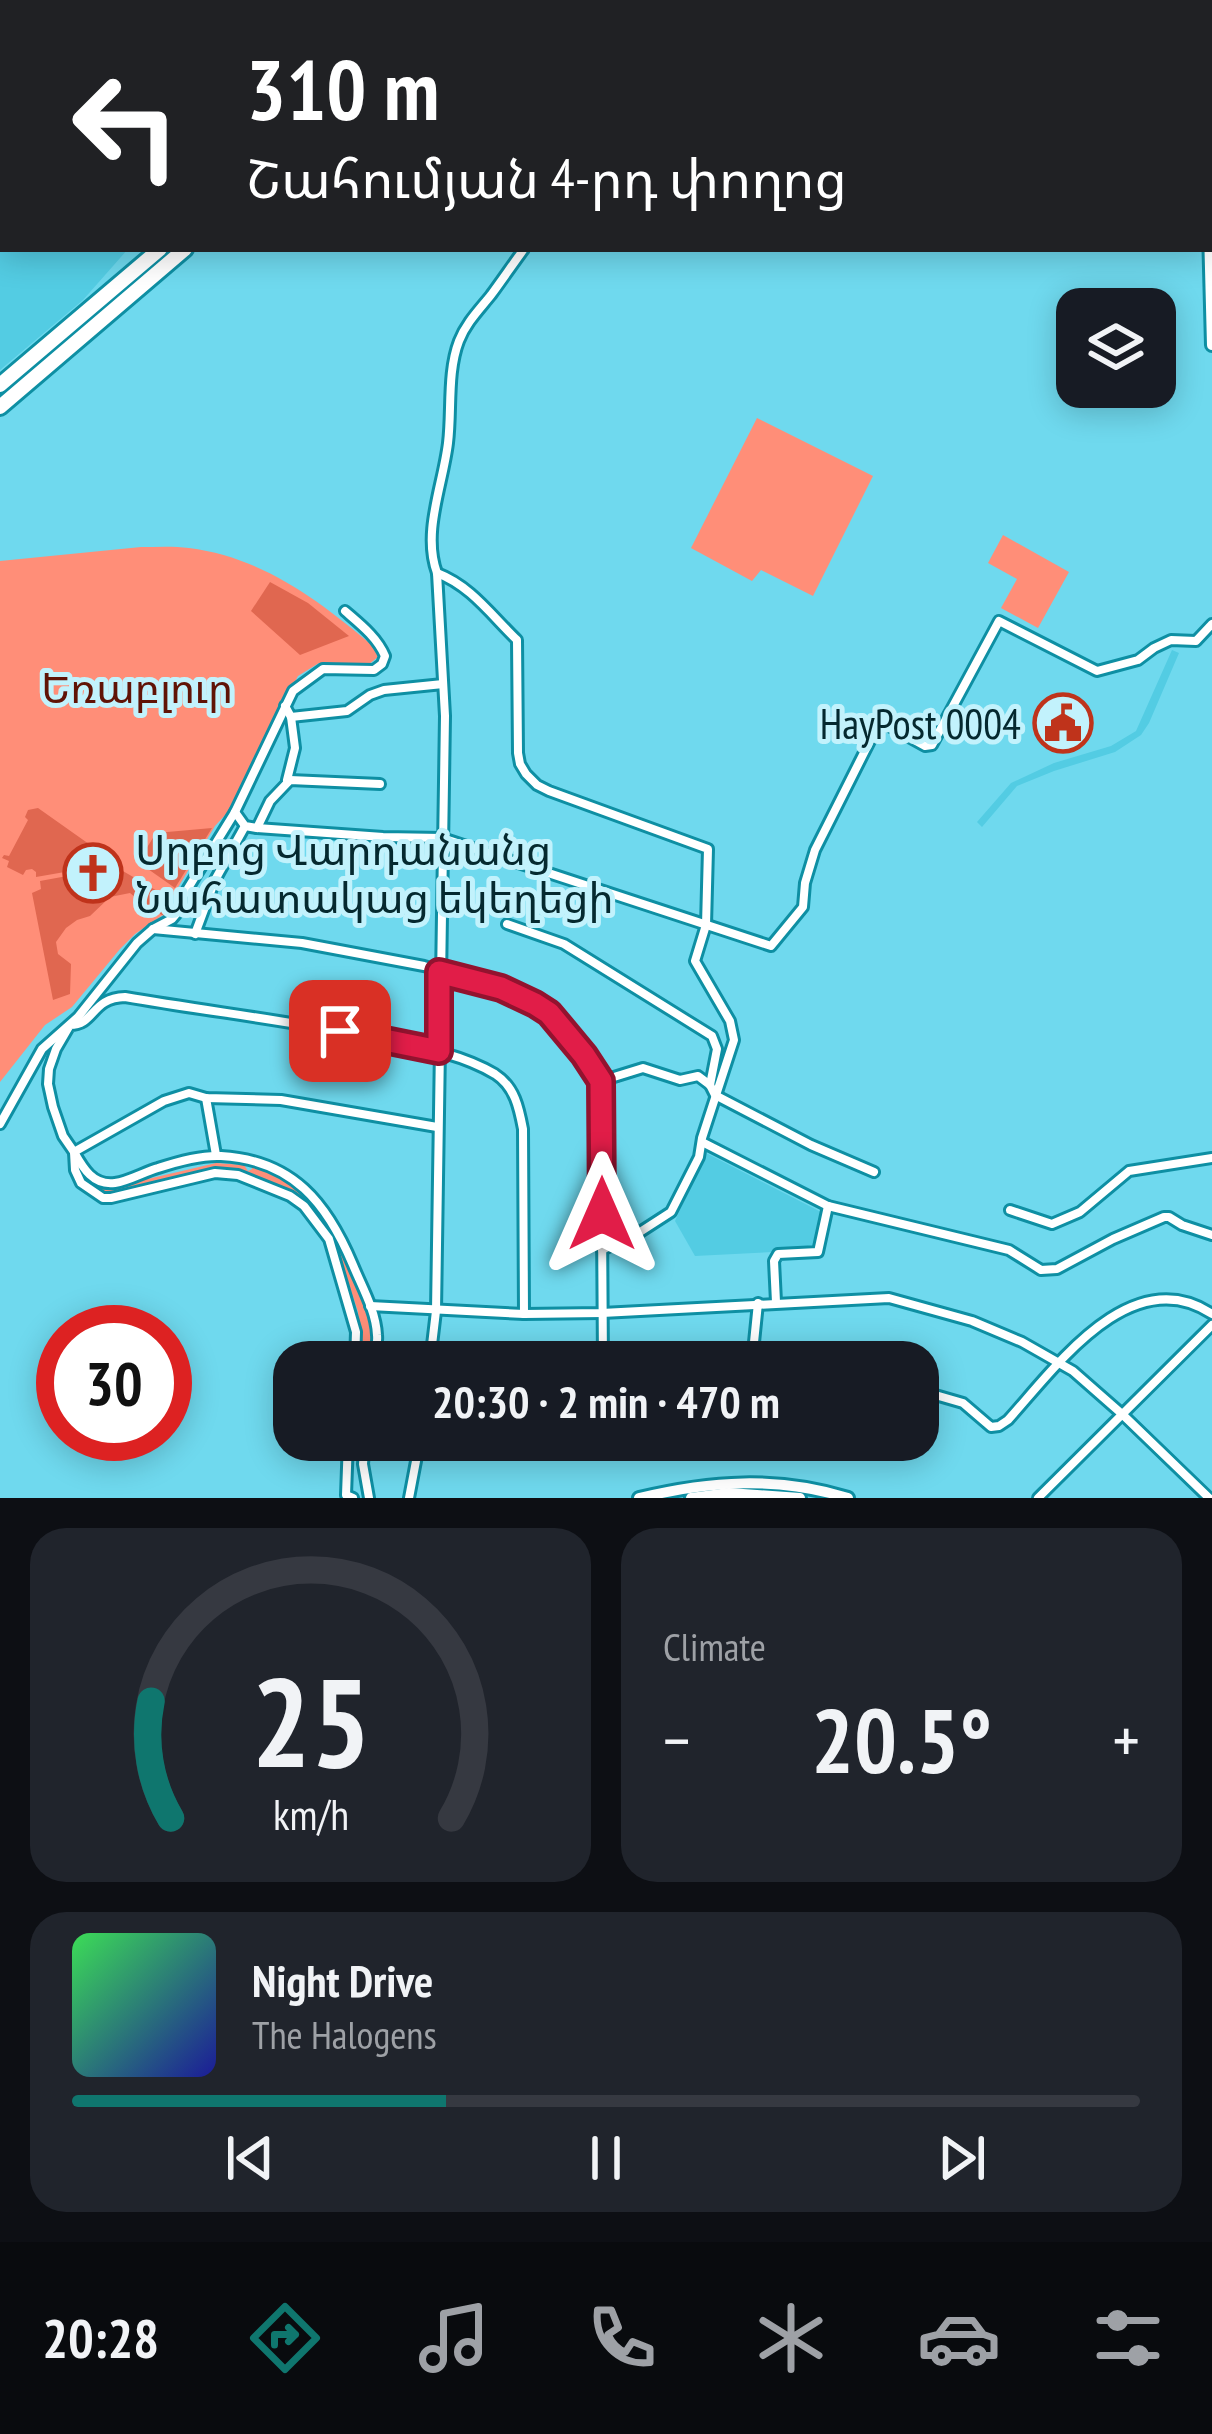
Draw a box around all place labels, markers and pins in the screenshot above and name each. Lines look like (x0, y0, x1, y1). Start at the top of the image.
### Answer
public building icon: HayPost 0004 (1032, 692, 1094, 754)
place label: HayPost 0004 (820, 696, 1021, 751)
place label: Սրբոց Վարդանանց Նահատակաց եկեղեցի (135, 822, 613, 925)
church icon: Սրբոց Վարդանանց Նահատակաց եկեղեցի (62, 842, 124, 904)
pin (289, 980, 391, 1082)

